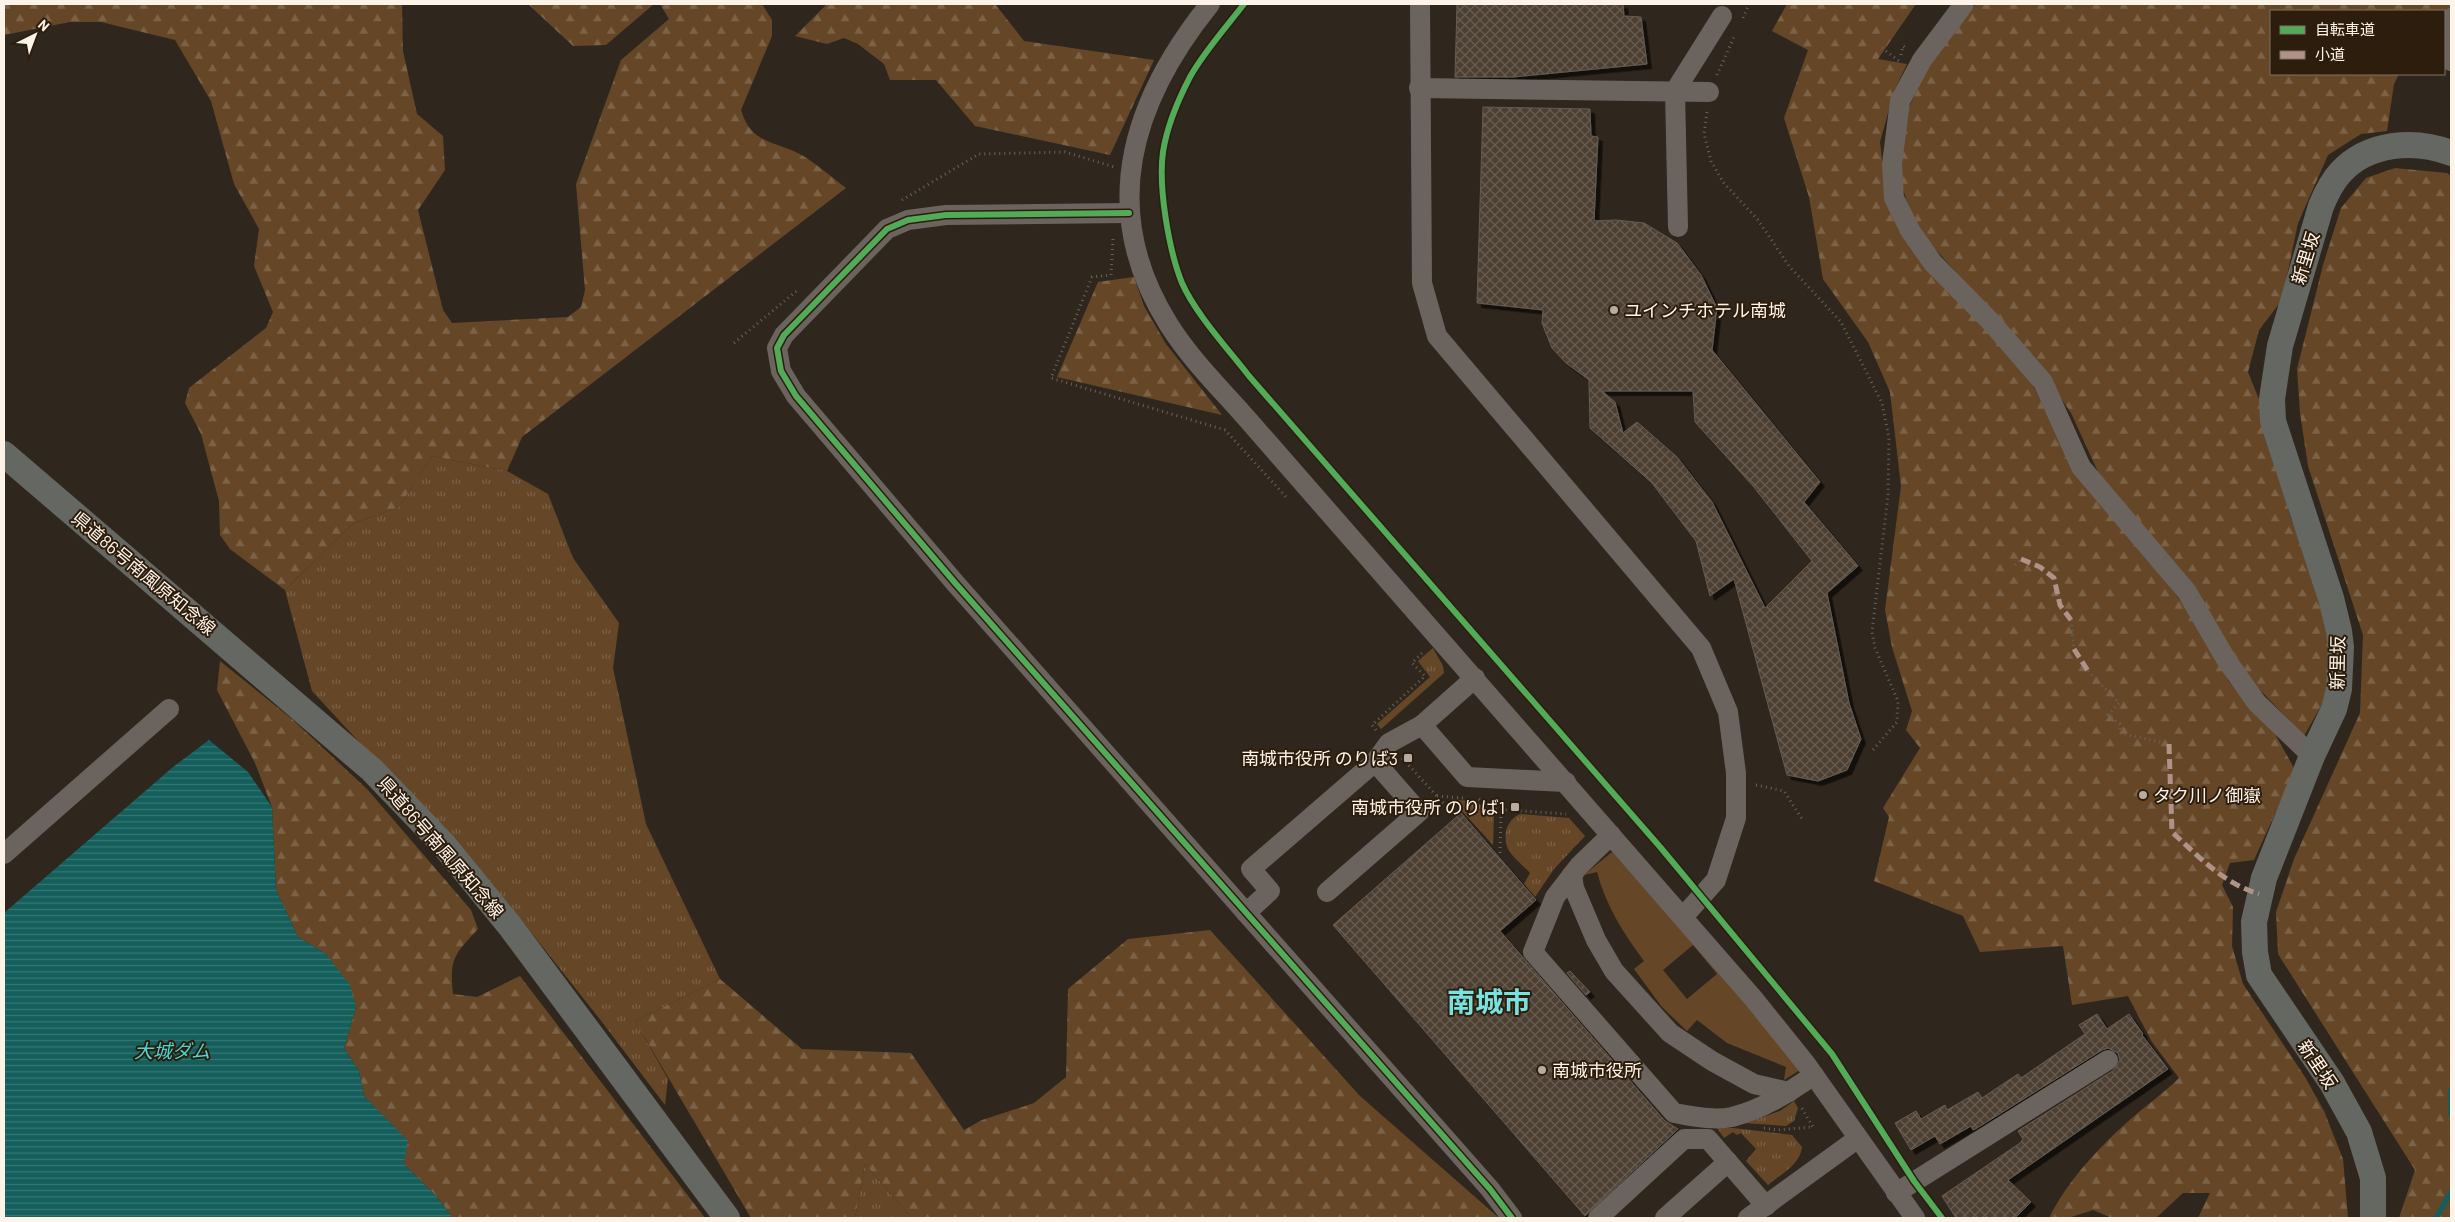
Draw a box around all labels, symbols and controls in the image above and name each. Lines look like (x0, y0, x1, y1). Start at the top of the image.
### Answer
north arrow (10, 10, 60, 60)
legend (2270, 10, 2445, 75)
text: N (35, 16, 53, 34)
text: 自転車道 (2315, 20, 2375, 38)
text: 小道 (2315, 45, 2345, 63)
street label: 新里坂 (2287, 229, 2323, 287)
place label: ユインチホテル南城 (1624, 299, 1786, 321)
marker: ユインチホテル南城 (1608, 304, 1620, 316)
street label: 県道86号南風原知念線 (68, 507, 220, 639)
street label: 新里坂 (2326, 636, 2348, 690)
place label: 南城市役所 のりば3 (1241, 747, 1398, 769)
marker: 南城市役所 のりば3 (1402, 752, 1414, 764)
street label: 県道86号南風原知念線 (373, 772, 509, 922)
place label: タク川ノ御嶽 (2153, 784, 2261, 806)
marker: タク川ノ御嶽 (2137, 789, 2149, 801)
place label: 南城市役所 のりば1 (1351, 796, 1505, 818)
marker: 南城市役所 のりば1 (1509, 801, 1521, 813)
district label: 南城市 (1447, 984, 1531, 1018)
street label: 新里坂 (2294, 1035, 2342, 1093)
water label: 大城ダム (134, 1039, 210, 1062)
place label: 南城市役所 (1552, 1059, 1642, 1081)
marker: 南城市役所 (1536, 1064, 1548, 1076)

